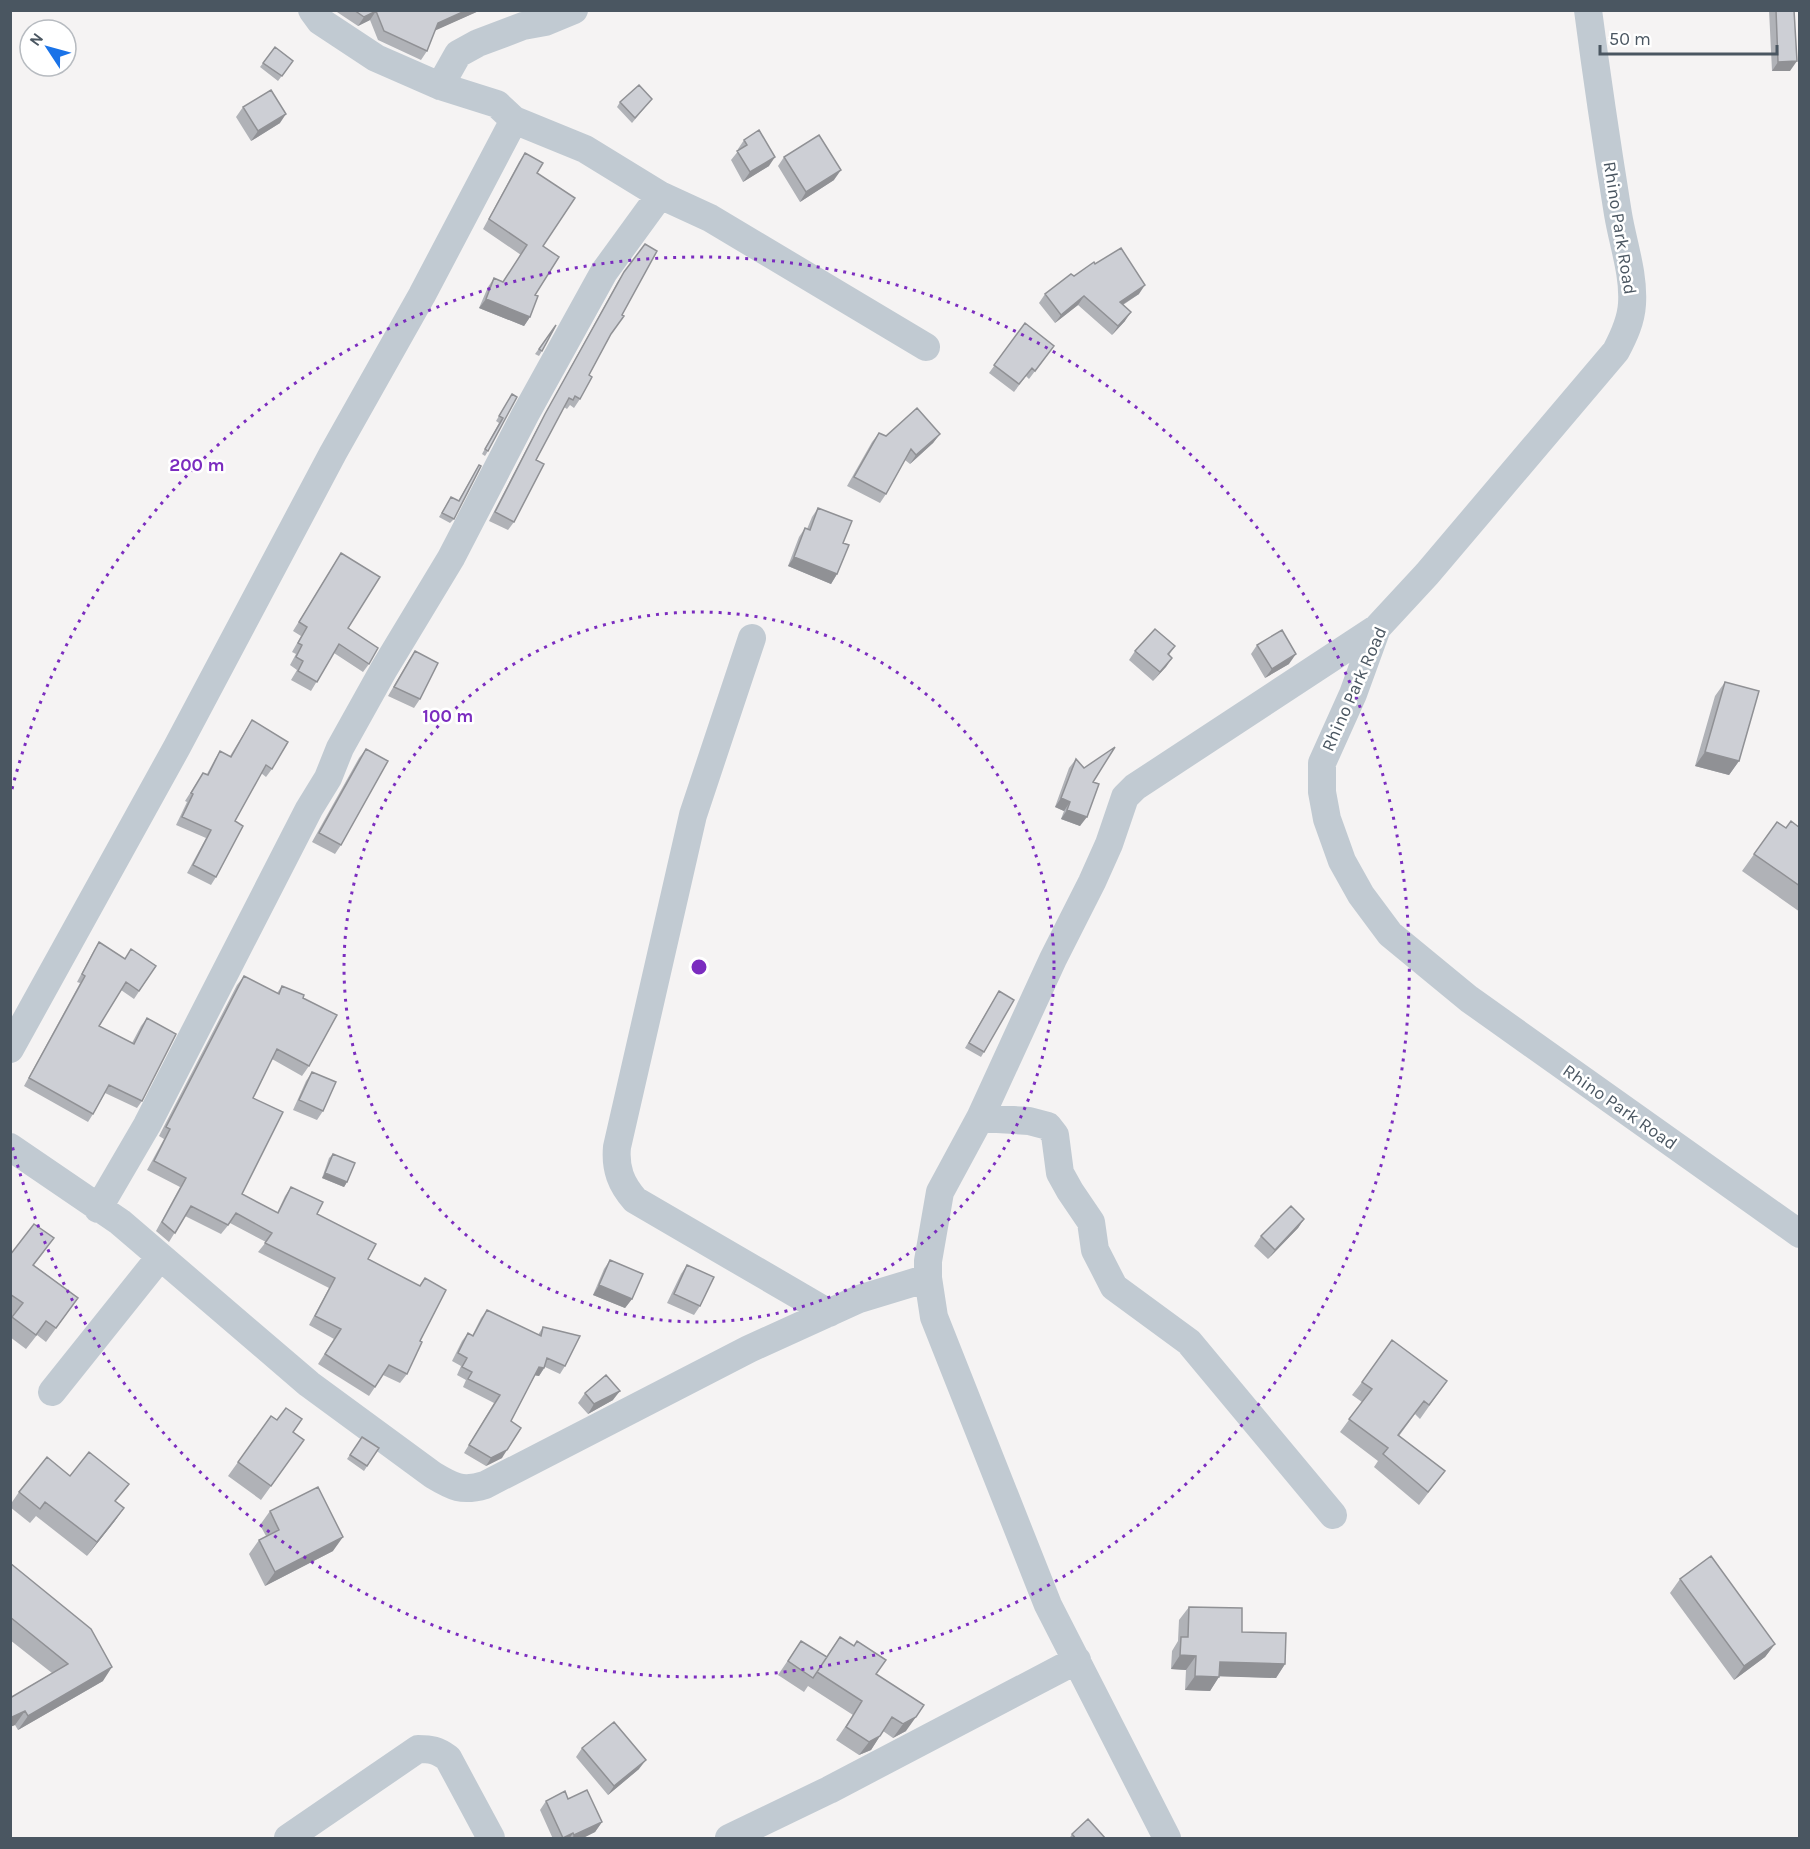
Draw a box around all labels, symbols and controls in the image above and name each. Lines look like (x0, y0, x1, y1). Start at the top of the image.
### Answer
north arrow (18, 18, 78, 78)
scale bar (1600, 18, 1777, 56)
text: 50 m (1609, 28, 1651, 50)
text: N (25, 29, 47, 50)
street label: Rhino Park Road (1599, 160, 1641, 296)
text: 200 m (169, 454, 225, 476)
street label: Rhino Park Road (1317, 623, 1391, 755)
text: 100 m (423, 705, 473, 727)
centre of rings (689, 957, 709, 977)
street label: Rhino Park Road (1559, 1059, 1681, 1155)

